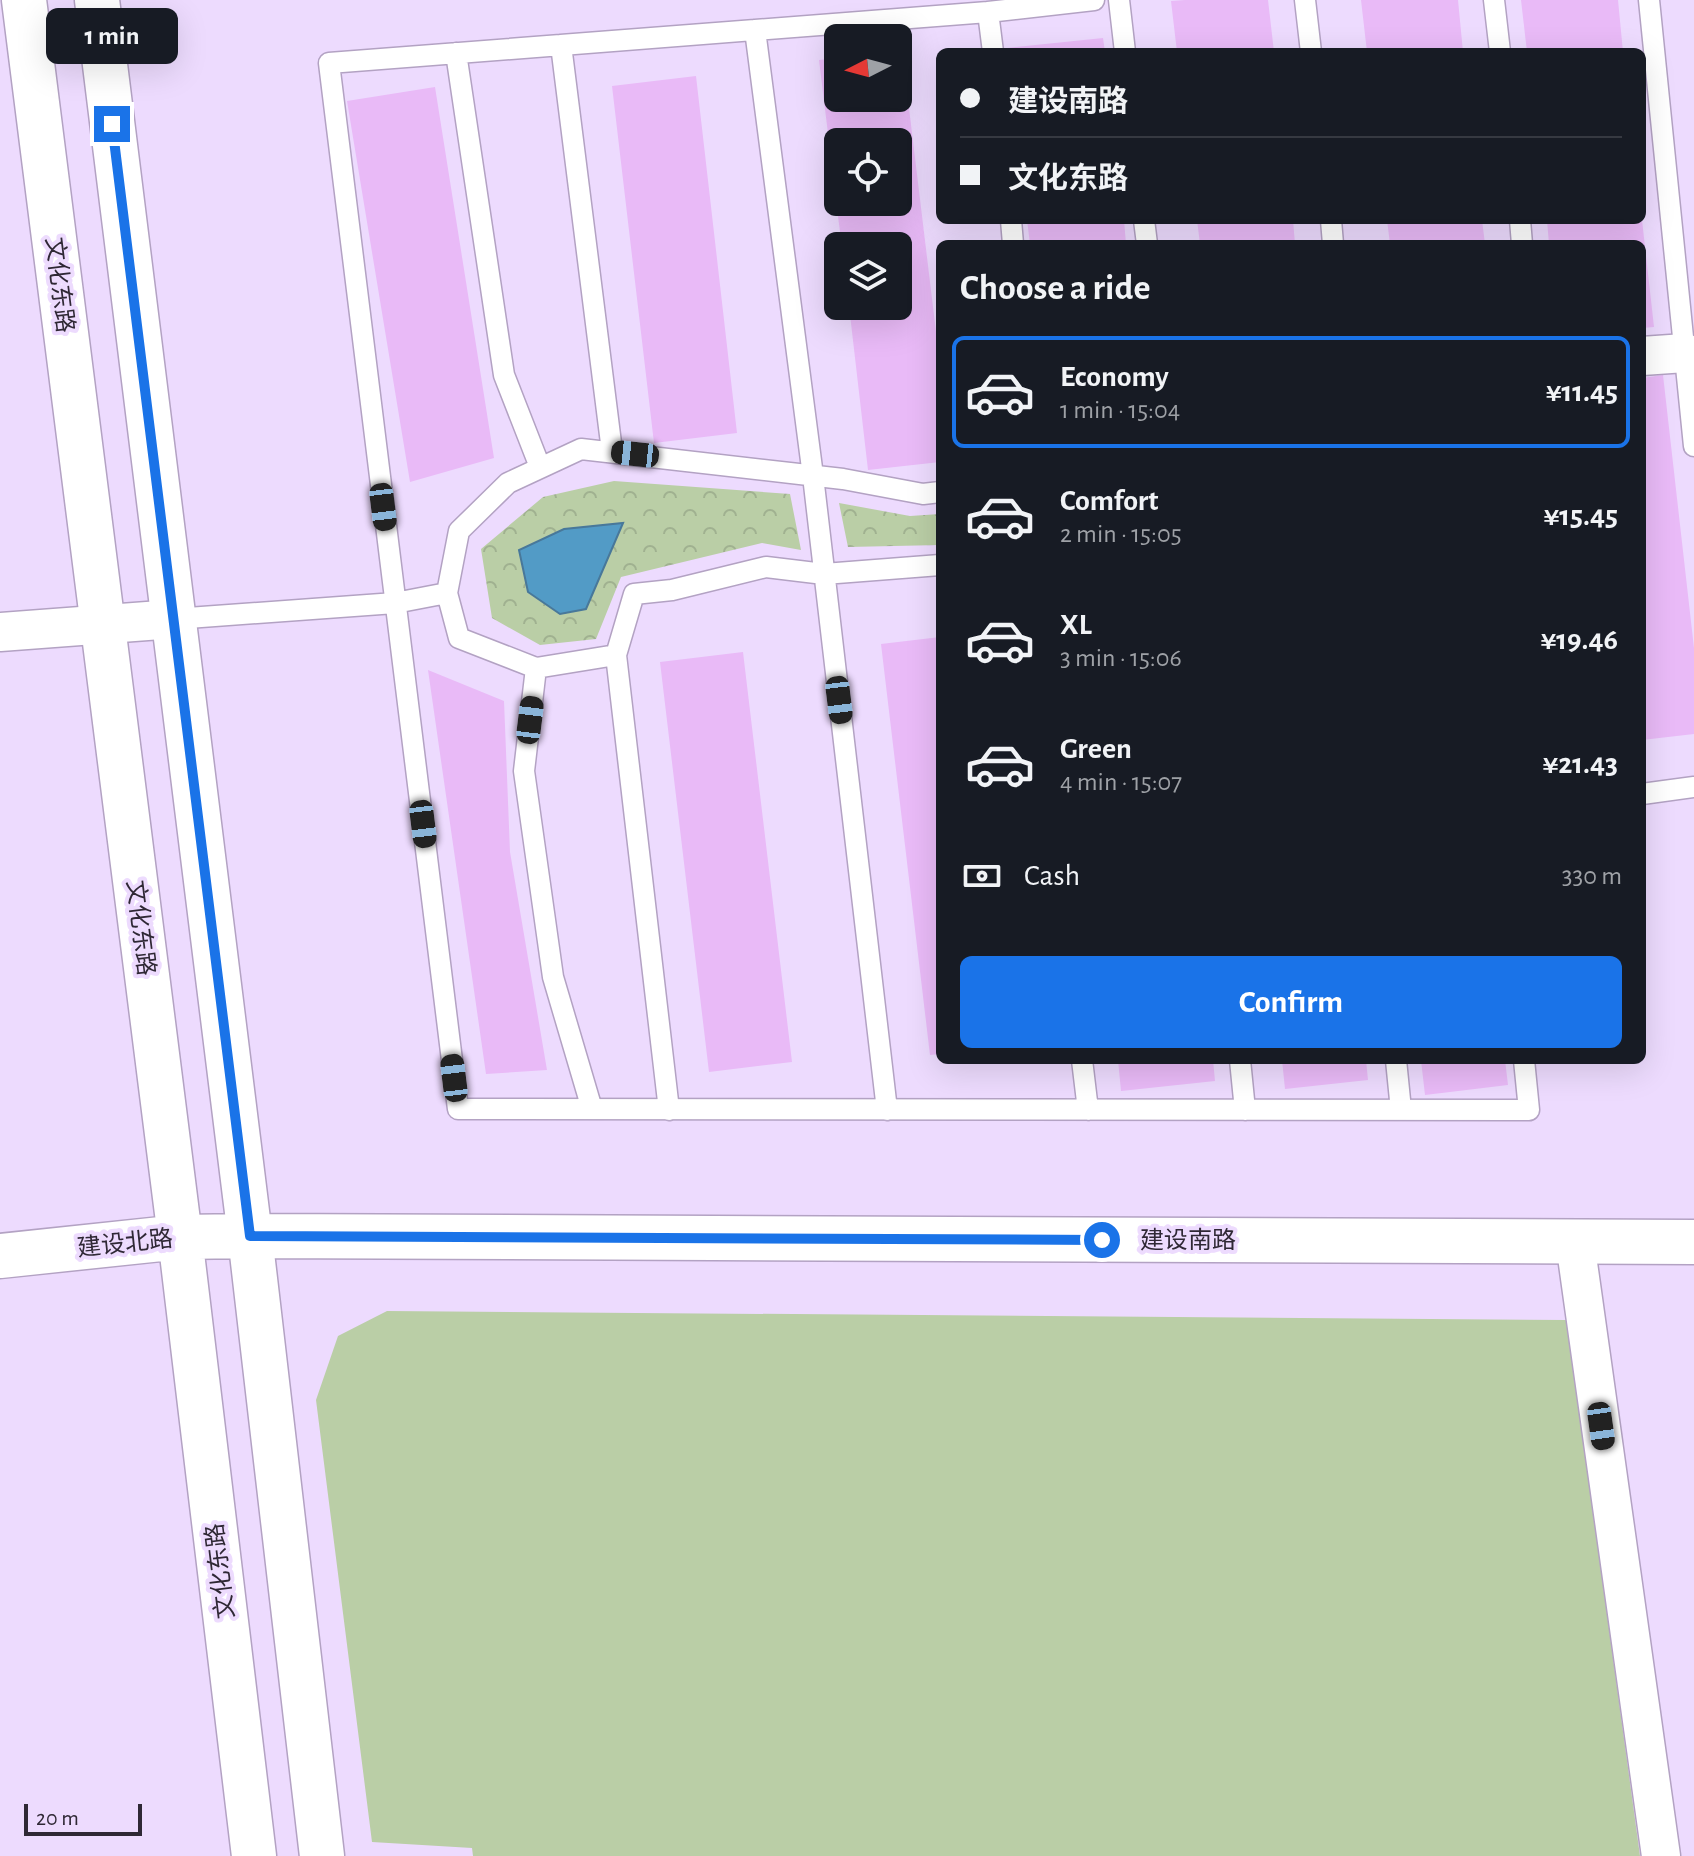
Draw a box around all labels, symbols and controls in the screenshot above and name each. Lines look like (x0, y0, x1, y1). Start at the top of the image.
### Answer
callout: 1 min (46, 8, 178, 64)
text: 1 min (85, 23, 139, 49)
north arrow (824, 24, 912, 112)
map controls (824, 24, 912, 320)
text: 建设南路 (1008, 87, 1128, 117)
route end (94, 106, 130, 142)
button: locate (824, 128, 912, 216)
text: 文化东路 (1008, 164, 1128, 194)
button: layers (824, 232, 912, 320)
street label: 文化东路 (41, 236, 79, 334)
text: Choose a ride (960, 270, 1150, 306)
icon: car (964, 356, 1036, 428)
text: Economy (1060, 362, 1169, 392)
text: ¥11.45 (1546, 377, 1618, 407)
text: 1 min · 15:04 (1060, 397, 1180, 423)
car (610, 440, 660, 468)
icon: car (964, 480, 1036, 552)
car (368, 482, 398, 532)
text: Comfort (1060, 486, 1159, 516)
text: ¥15.45 (1544, 501, 1618, 531)
text: 2 min · 15:05 (1060, 521, 1182, 547)
icon: car (964, 604, 1036, 676)
text: XL (1060, 610, 1092, 640)
text: ¥19.46 (1540, 625, 1618, 655)
text: 3 min · 15:06 (1060, 645, 1182, 671)
car (824, 675, 854, 725)
car (515, 695, 545, 745)
icon: car (964, 728, 1036, 800)
text: Green (1060, 734, 1132, 764)
text: ¥21.43 (1542, 749, 1618, 779)
text: 4 min · 15:07 (1060, 769, 1182, 795)
car (408, 799, 438, 849)
icon: cash (960, 854, 1004, 898)
text: Cash (1024, 861, 1080, 891)
text: 330 m (1562, 863, 1622, 889)
street label: 文化东路 (122, 879, 160, 977)
button: Confirm (960, 956, 1622, 1048)
car (439, 1053, 469, 1103)
route start (1084, 1222, 1120, 1258)
street label: 建设北路 (76, 1225, 174, 1261)
street label: 建设南路 (1140, 1227, 1236, 1253)
car (1586, 1401, 1616, 1451)
street label: 文化东路 (201, 1522, 239, 1620)
scale bar (24, 1800, 142, 1836)
text: 20 m (36, 1807, 79, 1829)

